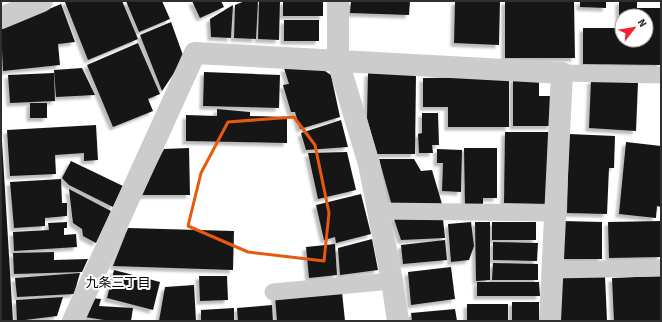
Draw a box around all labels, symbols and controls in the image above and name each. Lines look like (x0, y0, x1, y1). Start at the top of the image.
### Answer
north arrow (614, 8, 654, 48)
text: N (634, 16, 650, 30)
district label: 九条三丁目 (85, 274, 151, 292)

